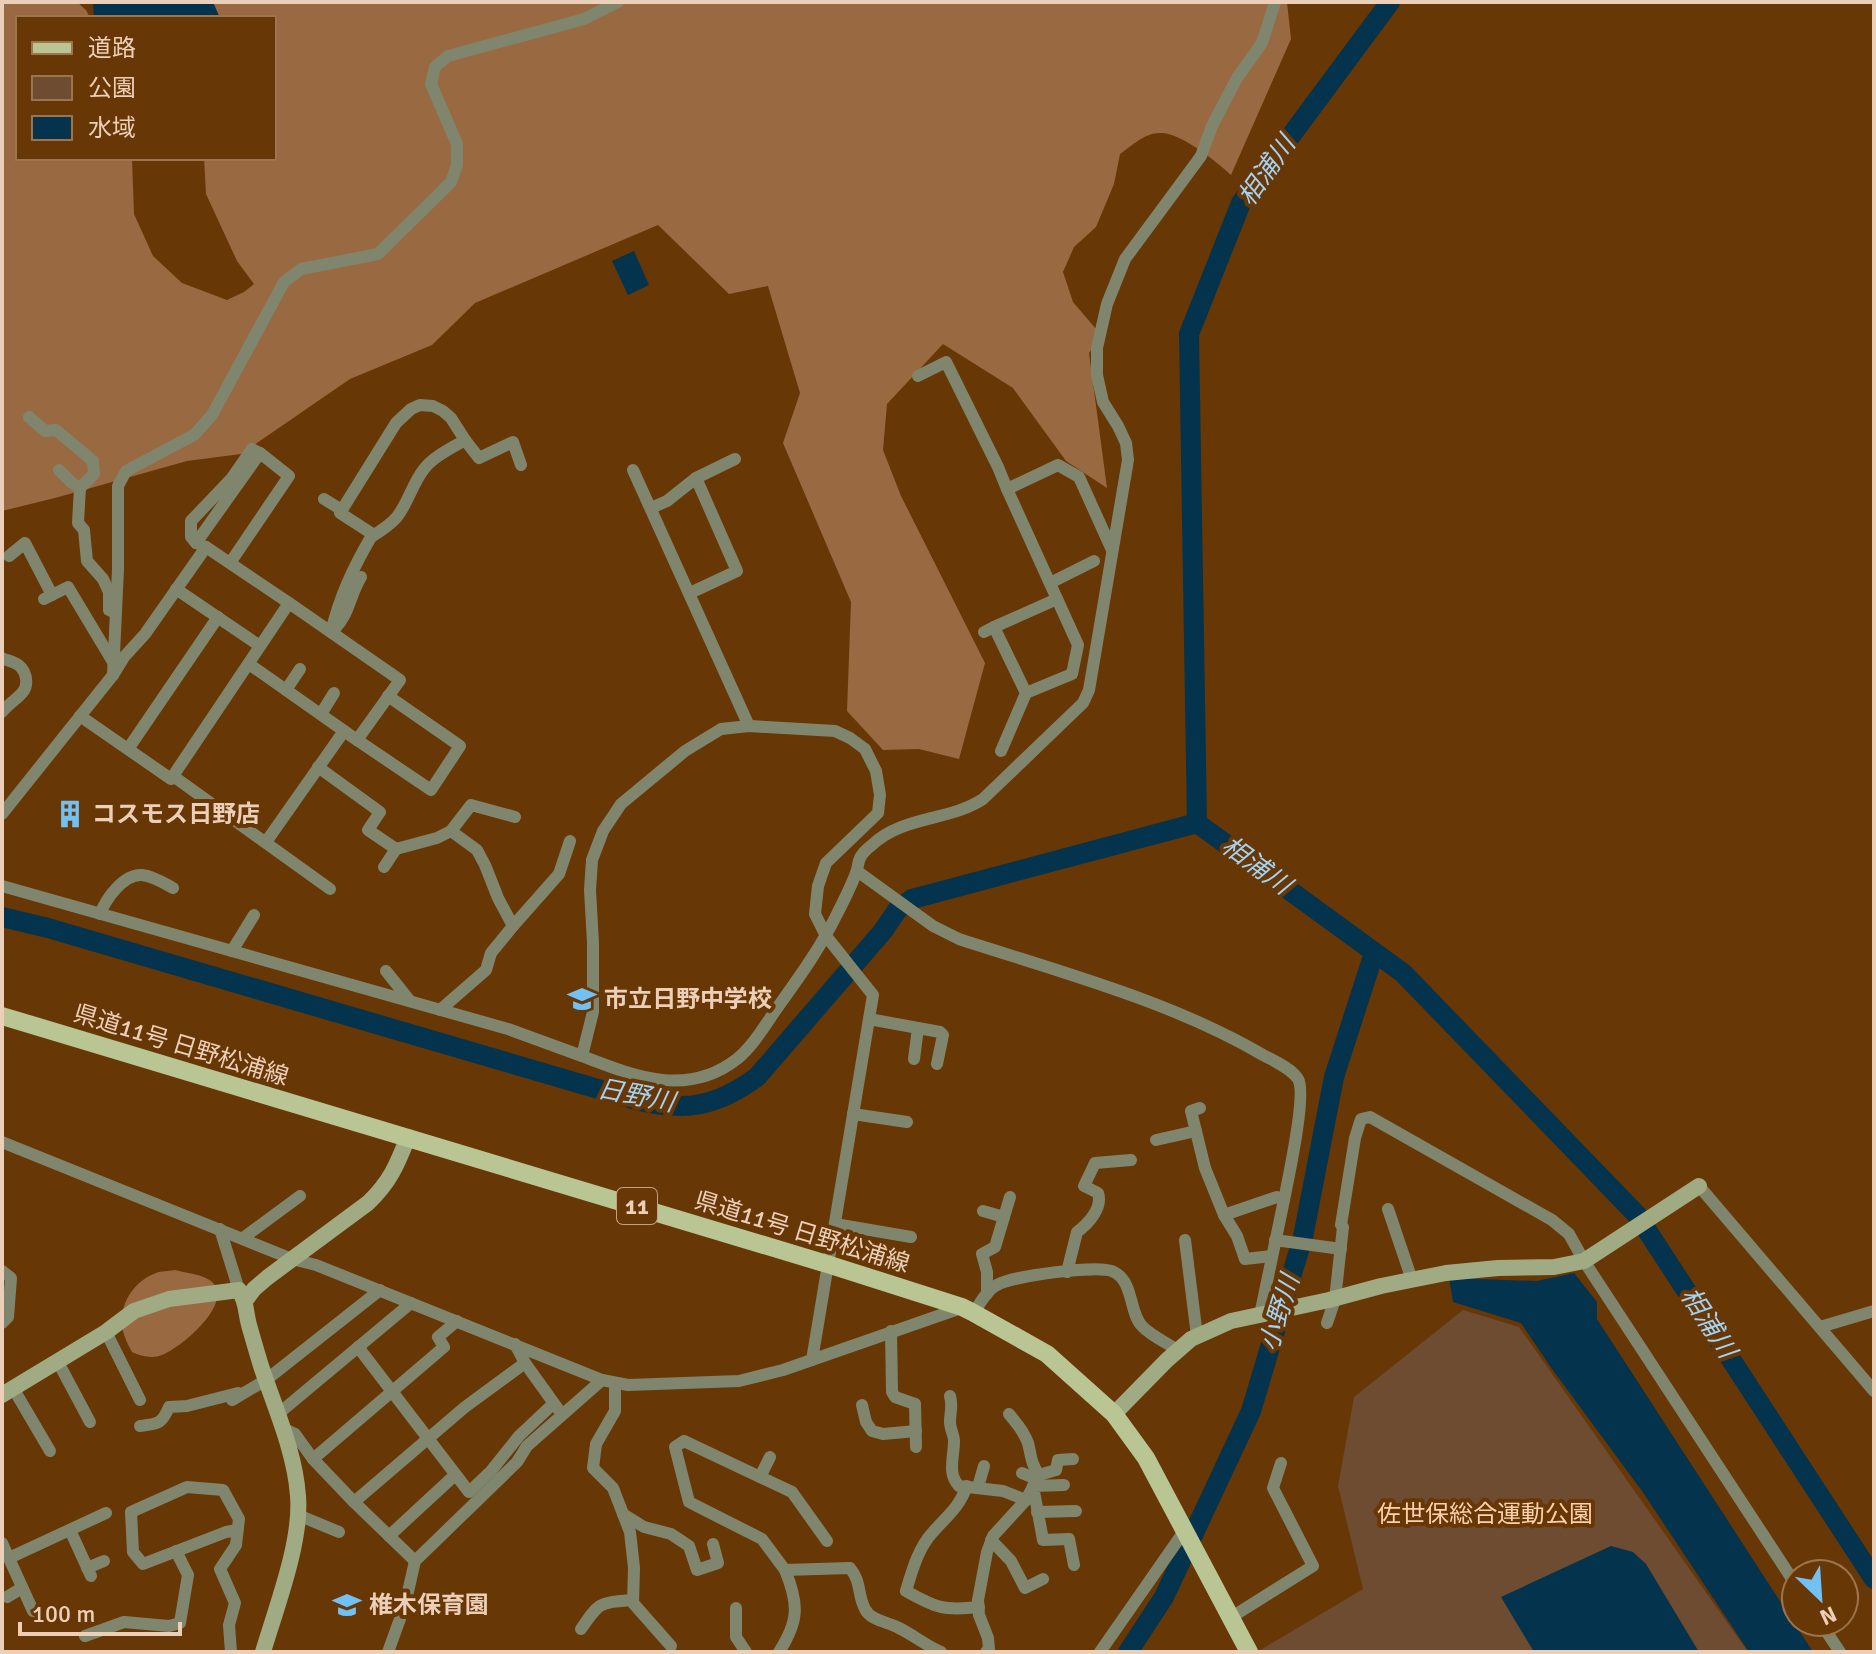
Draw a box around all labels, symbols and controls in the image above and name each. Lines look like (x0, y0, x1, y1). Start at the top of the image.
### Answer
legend (16, 16, 276, 160)
text: 道路 (88, 33, 136, 63)
text: 公園 (88, 73, 136, 103)
text: 水域 (88, 113, 136, 143)
water label: 相浦川 (1232, 127, 1304, 212)
building icon: コスモス日野店 (55, 799, 85, 829)
place label: コスモス日野店 (92, 799, 260, 829)
water label: 相浦川 (1215, 830, 1299, 904)
school or university icon: 市立日野中学校 (567, 984, 597, 1014)
place label: 市立日野中学校 (604, 984, 772, 1014)
street label: 県道11号 日野松浦線 (70, 998, 292, 1092)
water label: 日野川 (595, 1073, 680, 1120)
street label: 県道11号 日野松浦線 (691, 1185, 913, 1279)
road number: 11 (617, 1188, 657, 1224)
water label: 小野川 (1253, 1268, 1308, 1355)
water label: 相浦川 (1673, 1282, 1744, 1367)
park label: 佐世保総合運動公園 (1377, 1499, 1593, 1529)
north arrow (1780, 1558, 1860, 1638)
scale bar (20, 1586, 180, 1636)
school or university icon: 椎木保育園 (332, 1590, 362, 1620)
place label: 椎木保育園 (369, 1590, 489, 1620)
text: 100 m (32, 1599, 95, 1629)
text: N (1816, 1600, 1841, 1631)

